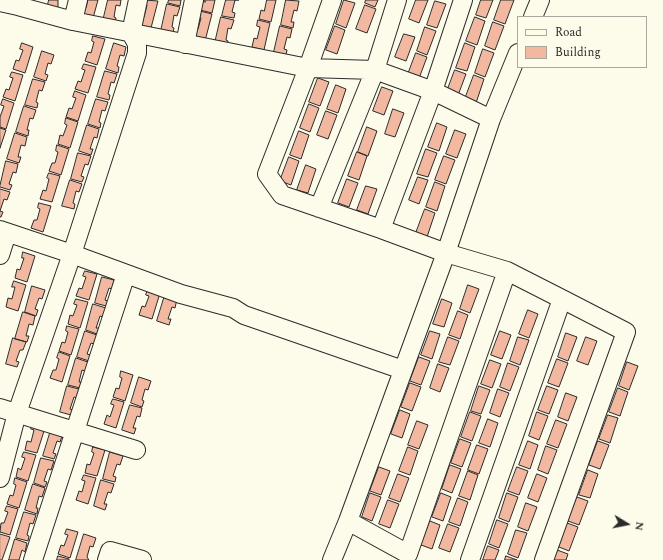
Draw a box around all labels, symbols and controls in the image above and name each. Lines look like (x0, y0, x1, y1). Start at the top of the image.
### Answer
legend (517, 16, 647, 68)
text: Road (555, 23, 582, 42)
text: Building (555, 43, 601, 62)
north arrow (607, 504, 647, 544)
text: N (630, 520, 648, 532)

